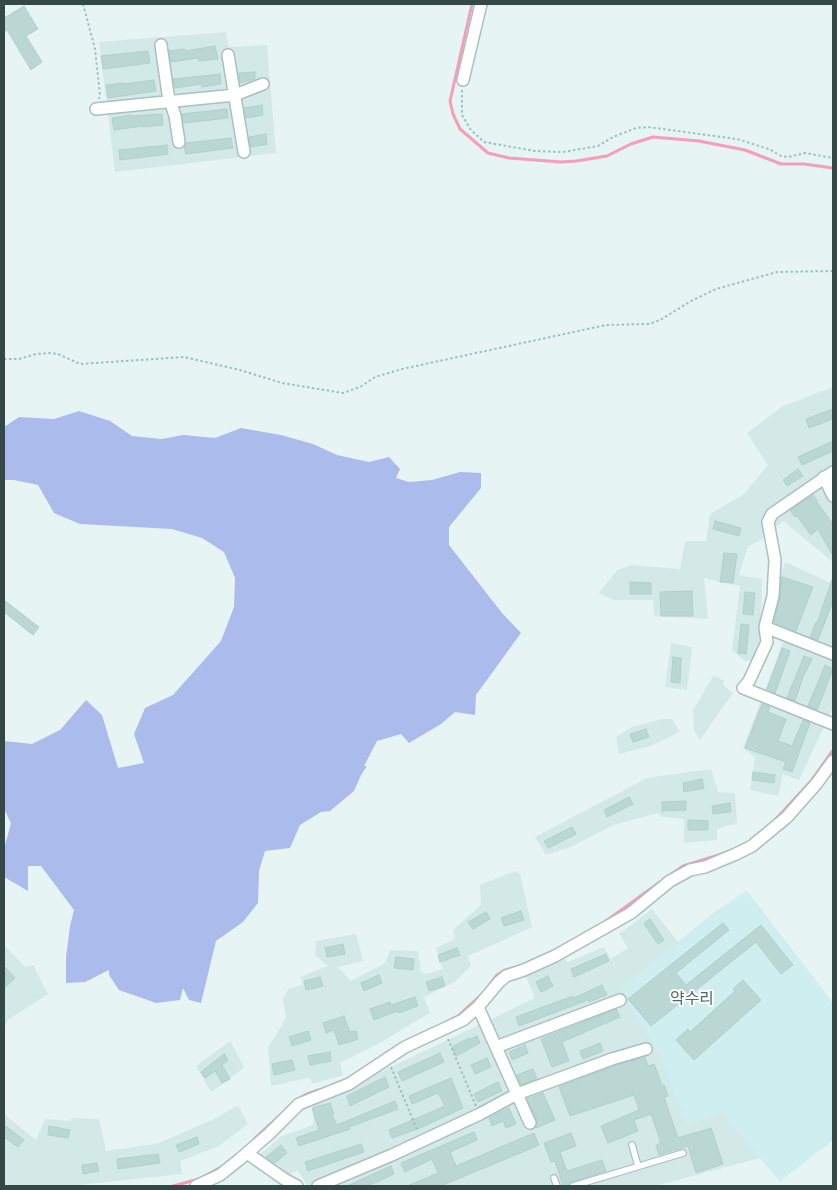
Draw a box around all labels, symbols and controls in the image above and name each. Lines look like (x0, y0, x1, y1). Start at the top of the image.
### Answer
district label: 약수리 (670, 991, 714, 1011)

